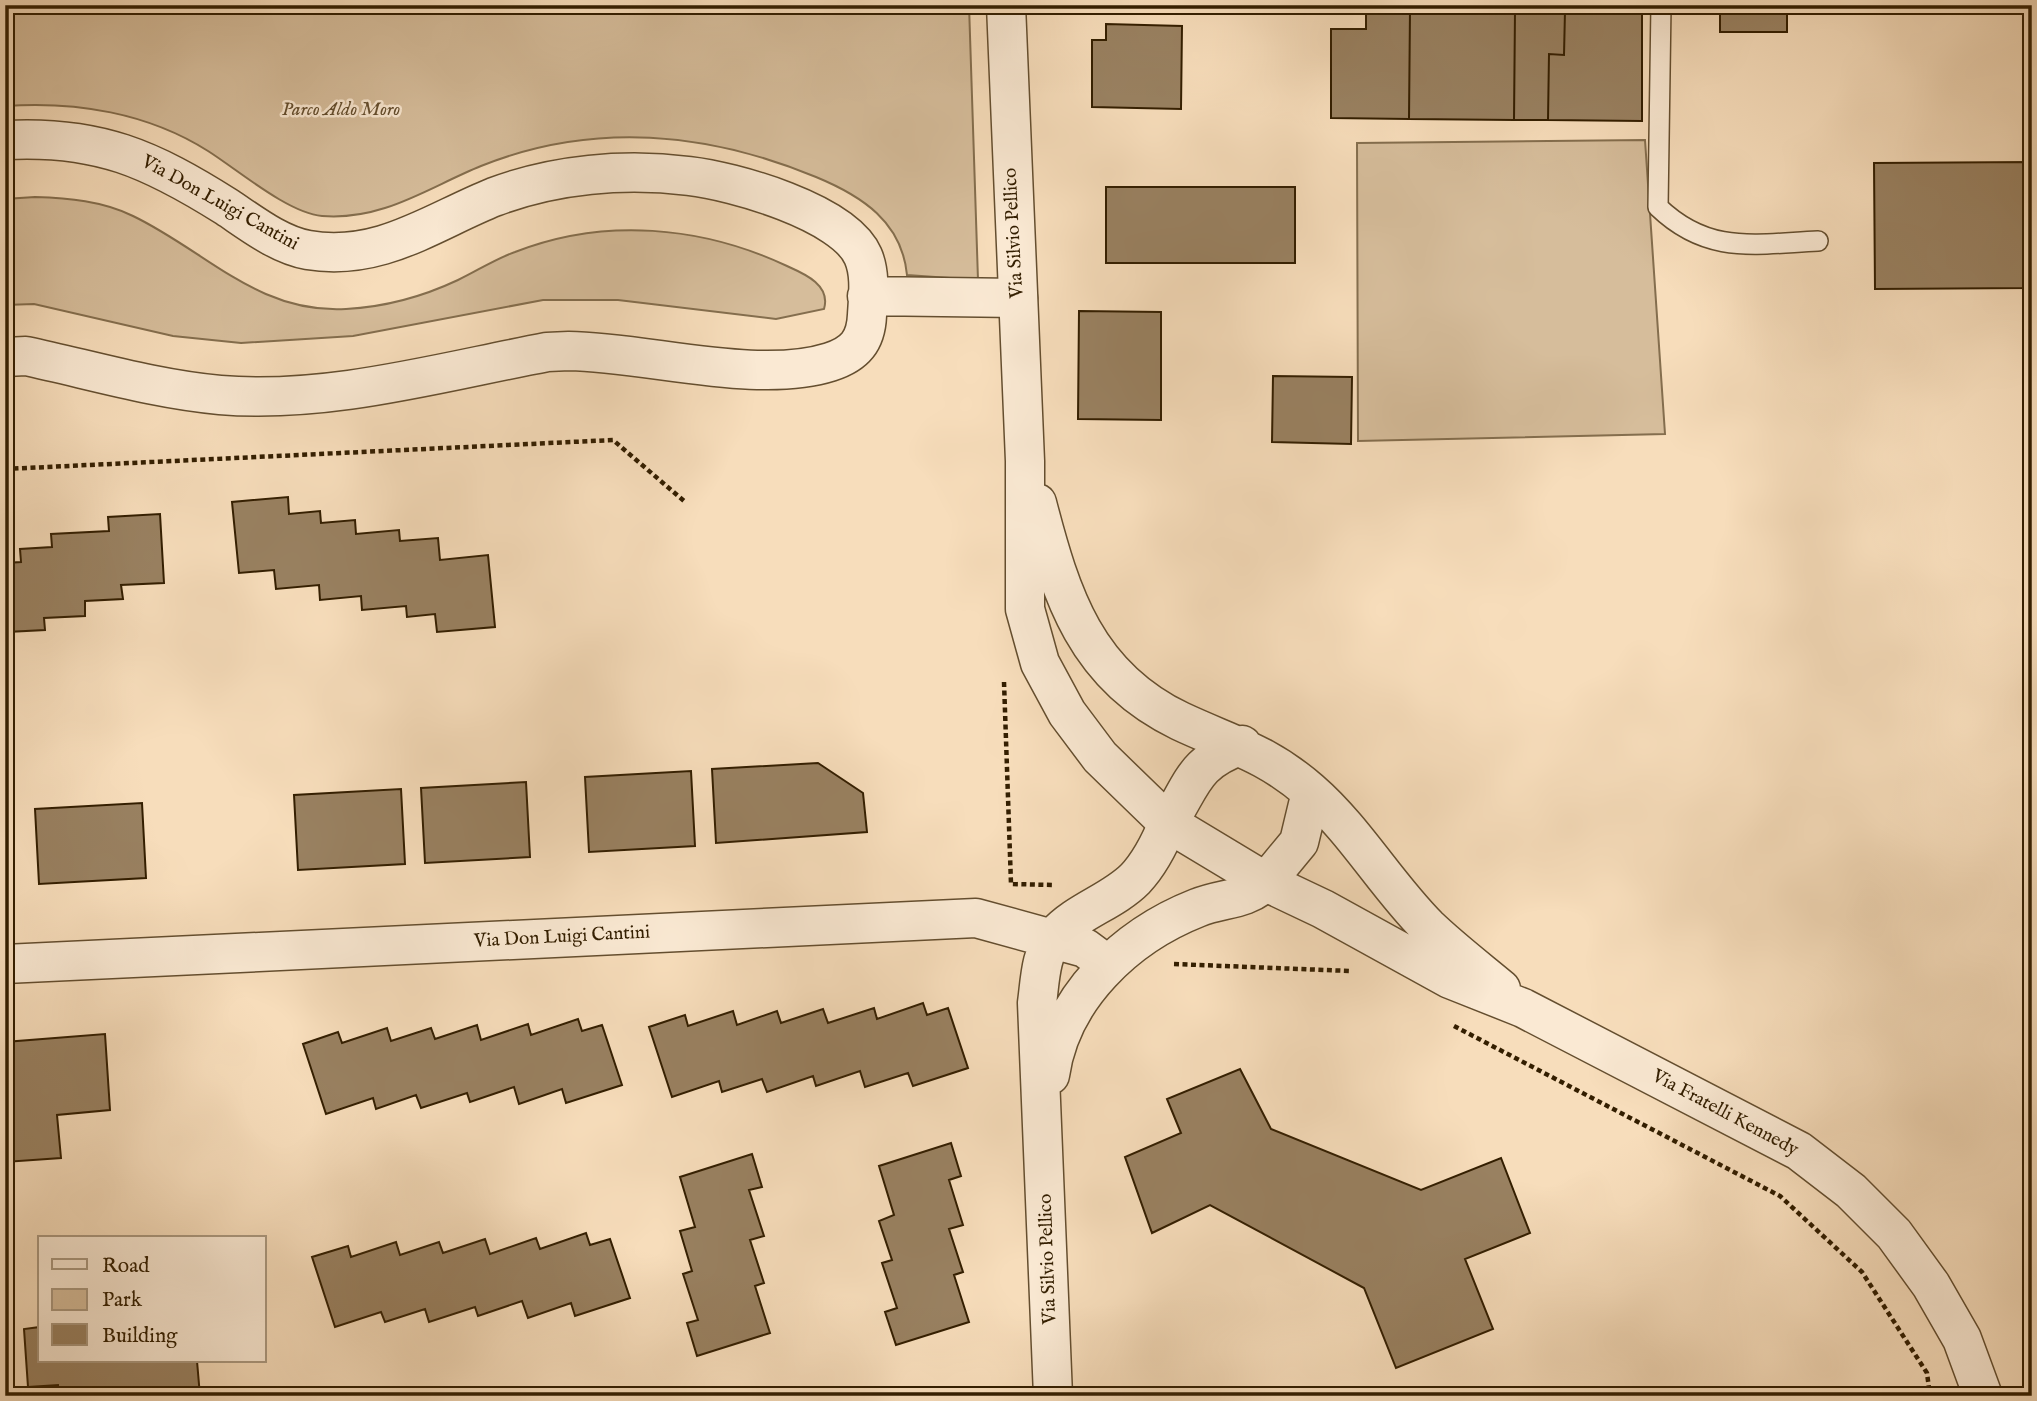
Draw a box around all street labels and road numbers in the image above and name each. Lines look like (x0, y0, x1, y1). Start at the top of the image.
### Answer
street label: Via Don Luigi Cantini (136, 149, 303, 256)
street label: Via Silvio Pellico (999, 167, 1029, 300)
street label: Via Don Luigi Cantini (472, 920, 651, 954)
street label: Via Fratelli Kennedy (1647, 1064, 1803, 1162)
street label: Via Silvio Pellico (1034, 1193, 1062, 1326)

